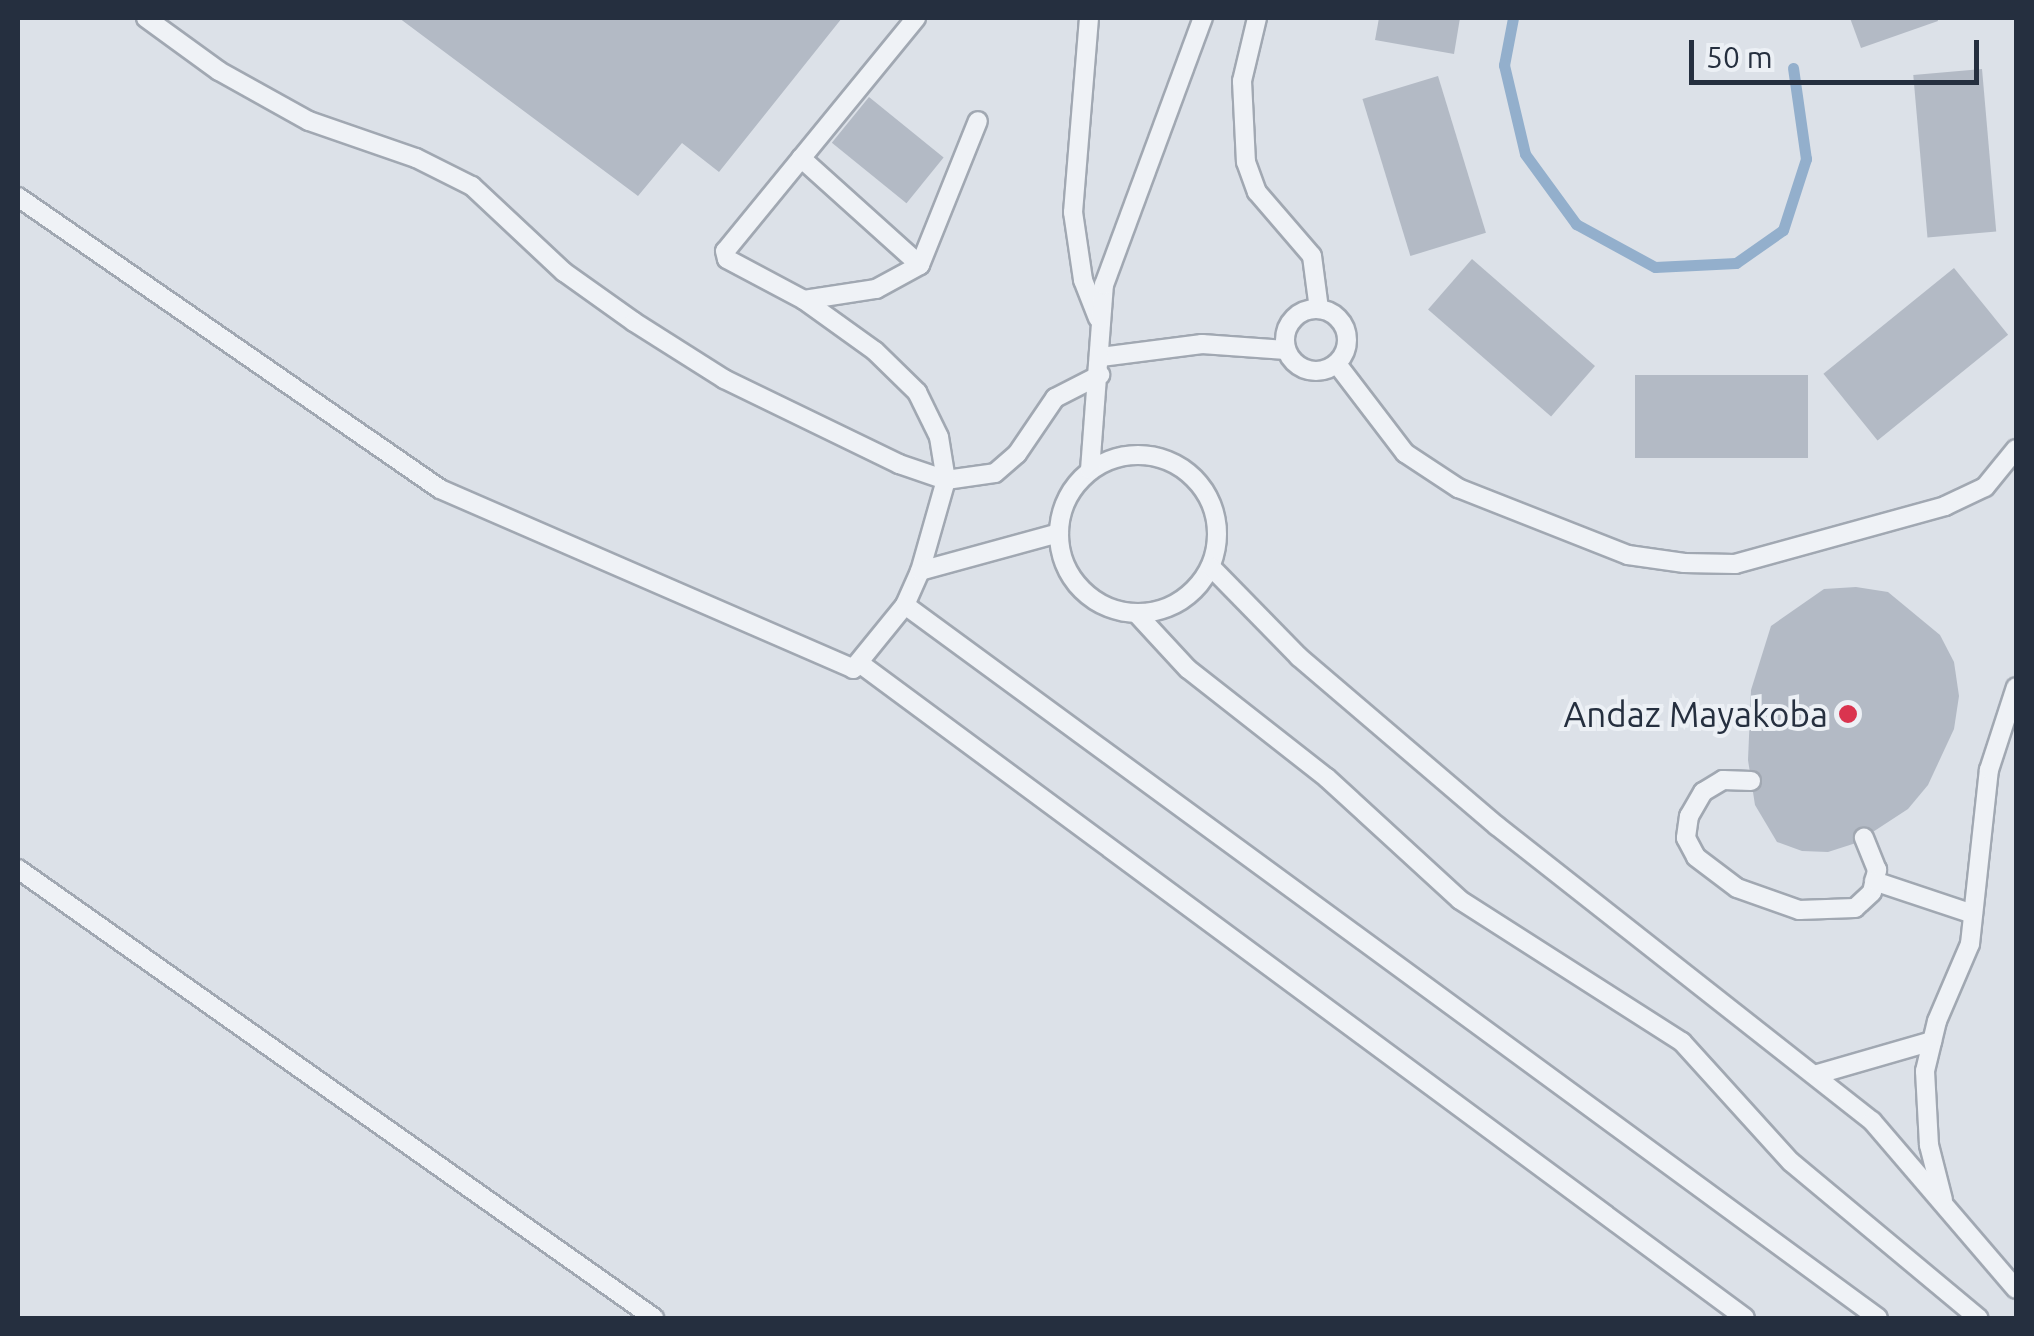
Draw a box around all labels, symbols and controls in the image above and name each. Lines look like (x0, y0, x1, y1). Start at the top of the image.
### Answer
scale bar (1694, 20, 1984, 82)
text: 50 m (1706, 40, 1773, 74)
place label: Andaz Mayakoba (1564, 693, 1828, 735)
marker: Andaz Mayakoba (1837, 703, 1859, 725)

